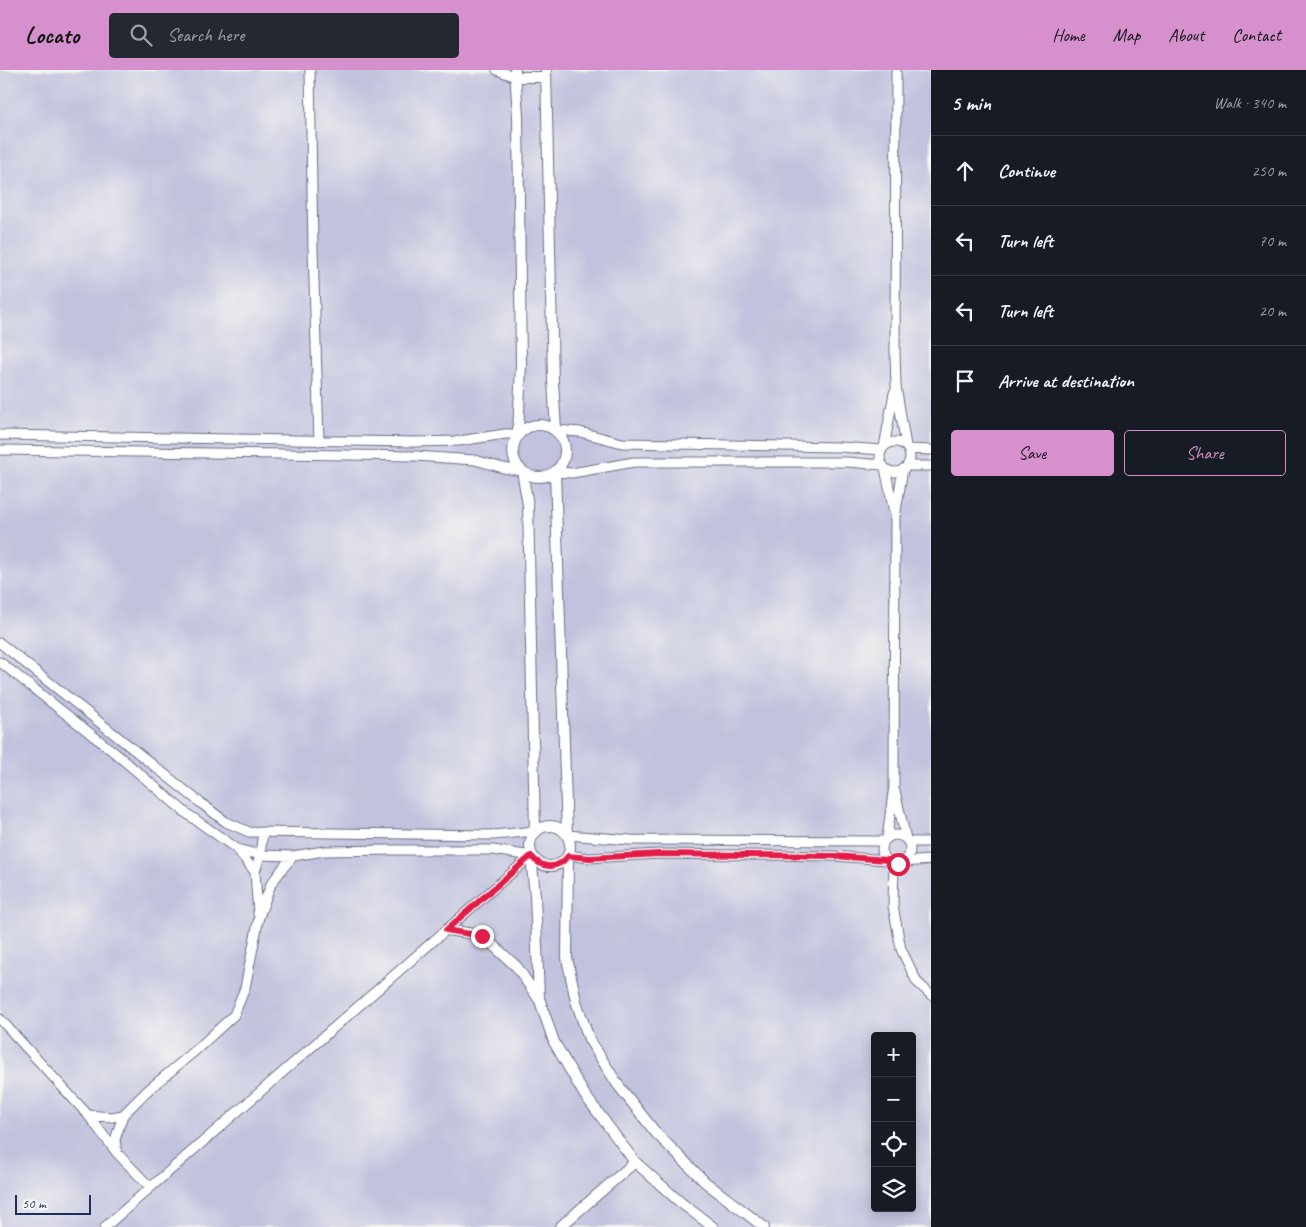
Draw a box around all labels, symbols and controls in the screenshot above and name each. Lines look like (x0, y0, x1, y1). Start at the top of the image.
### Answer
search box (109, 13, 459, 58)
text: Locato (25, 20, 79, 50)
icon: search (127, 21, 155, 49)
text: Search here (167, 23, 245, 47)
text: Home (1052, 24, 1085, 46)
text: Map (1113, 24, 1140, 46)
text: About (1168, 24, 1204, 46)
text: Contact (1232, 24, 1281, 46)
text: 5 min (951, 90, 991, 116)
text: Walk · 340 m (1214, 93, 1286, 113)
icon: ahead (951, 157, 979, 185)
text: Continue (998, 159, 1055, 183)
text: 250 m (1252, 161, 1286, 181)
icon: left (951, 227, 979, 255)
text: Turn left (998, 229, 1053, 253)
text: 70 m (1259, 231, 1286, 251)
icon: left (951, 297, 979, 325)
text: Turn left (998, 299, 1053, 323)
text: 20 m (1259, 301, 1286, 321)
icon: arrive (951, 367, 979, 395)
text: Arrive at destination (998, 369, 1134, 393)
button: Save (951, 430, 1114, 476)
button: Share (1124, 430, 1286, 476)
route start (887, 853, 910, 876)
route end (471, 925, 494, 948)
map controls (871, 1032, 916, 1212)
button: + (871, 1032, 916, 1077)
button: − (871, 1077, 916, 1122)
button: locate (871, 1122, 916, 1167)
button: layers (871, 1167, 916, 1212)
scale bar (15, 1192, 91, 1215)
text: 50 m (22, 1195, 46, 1212)

